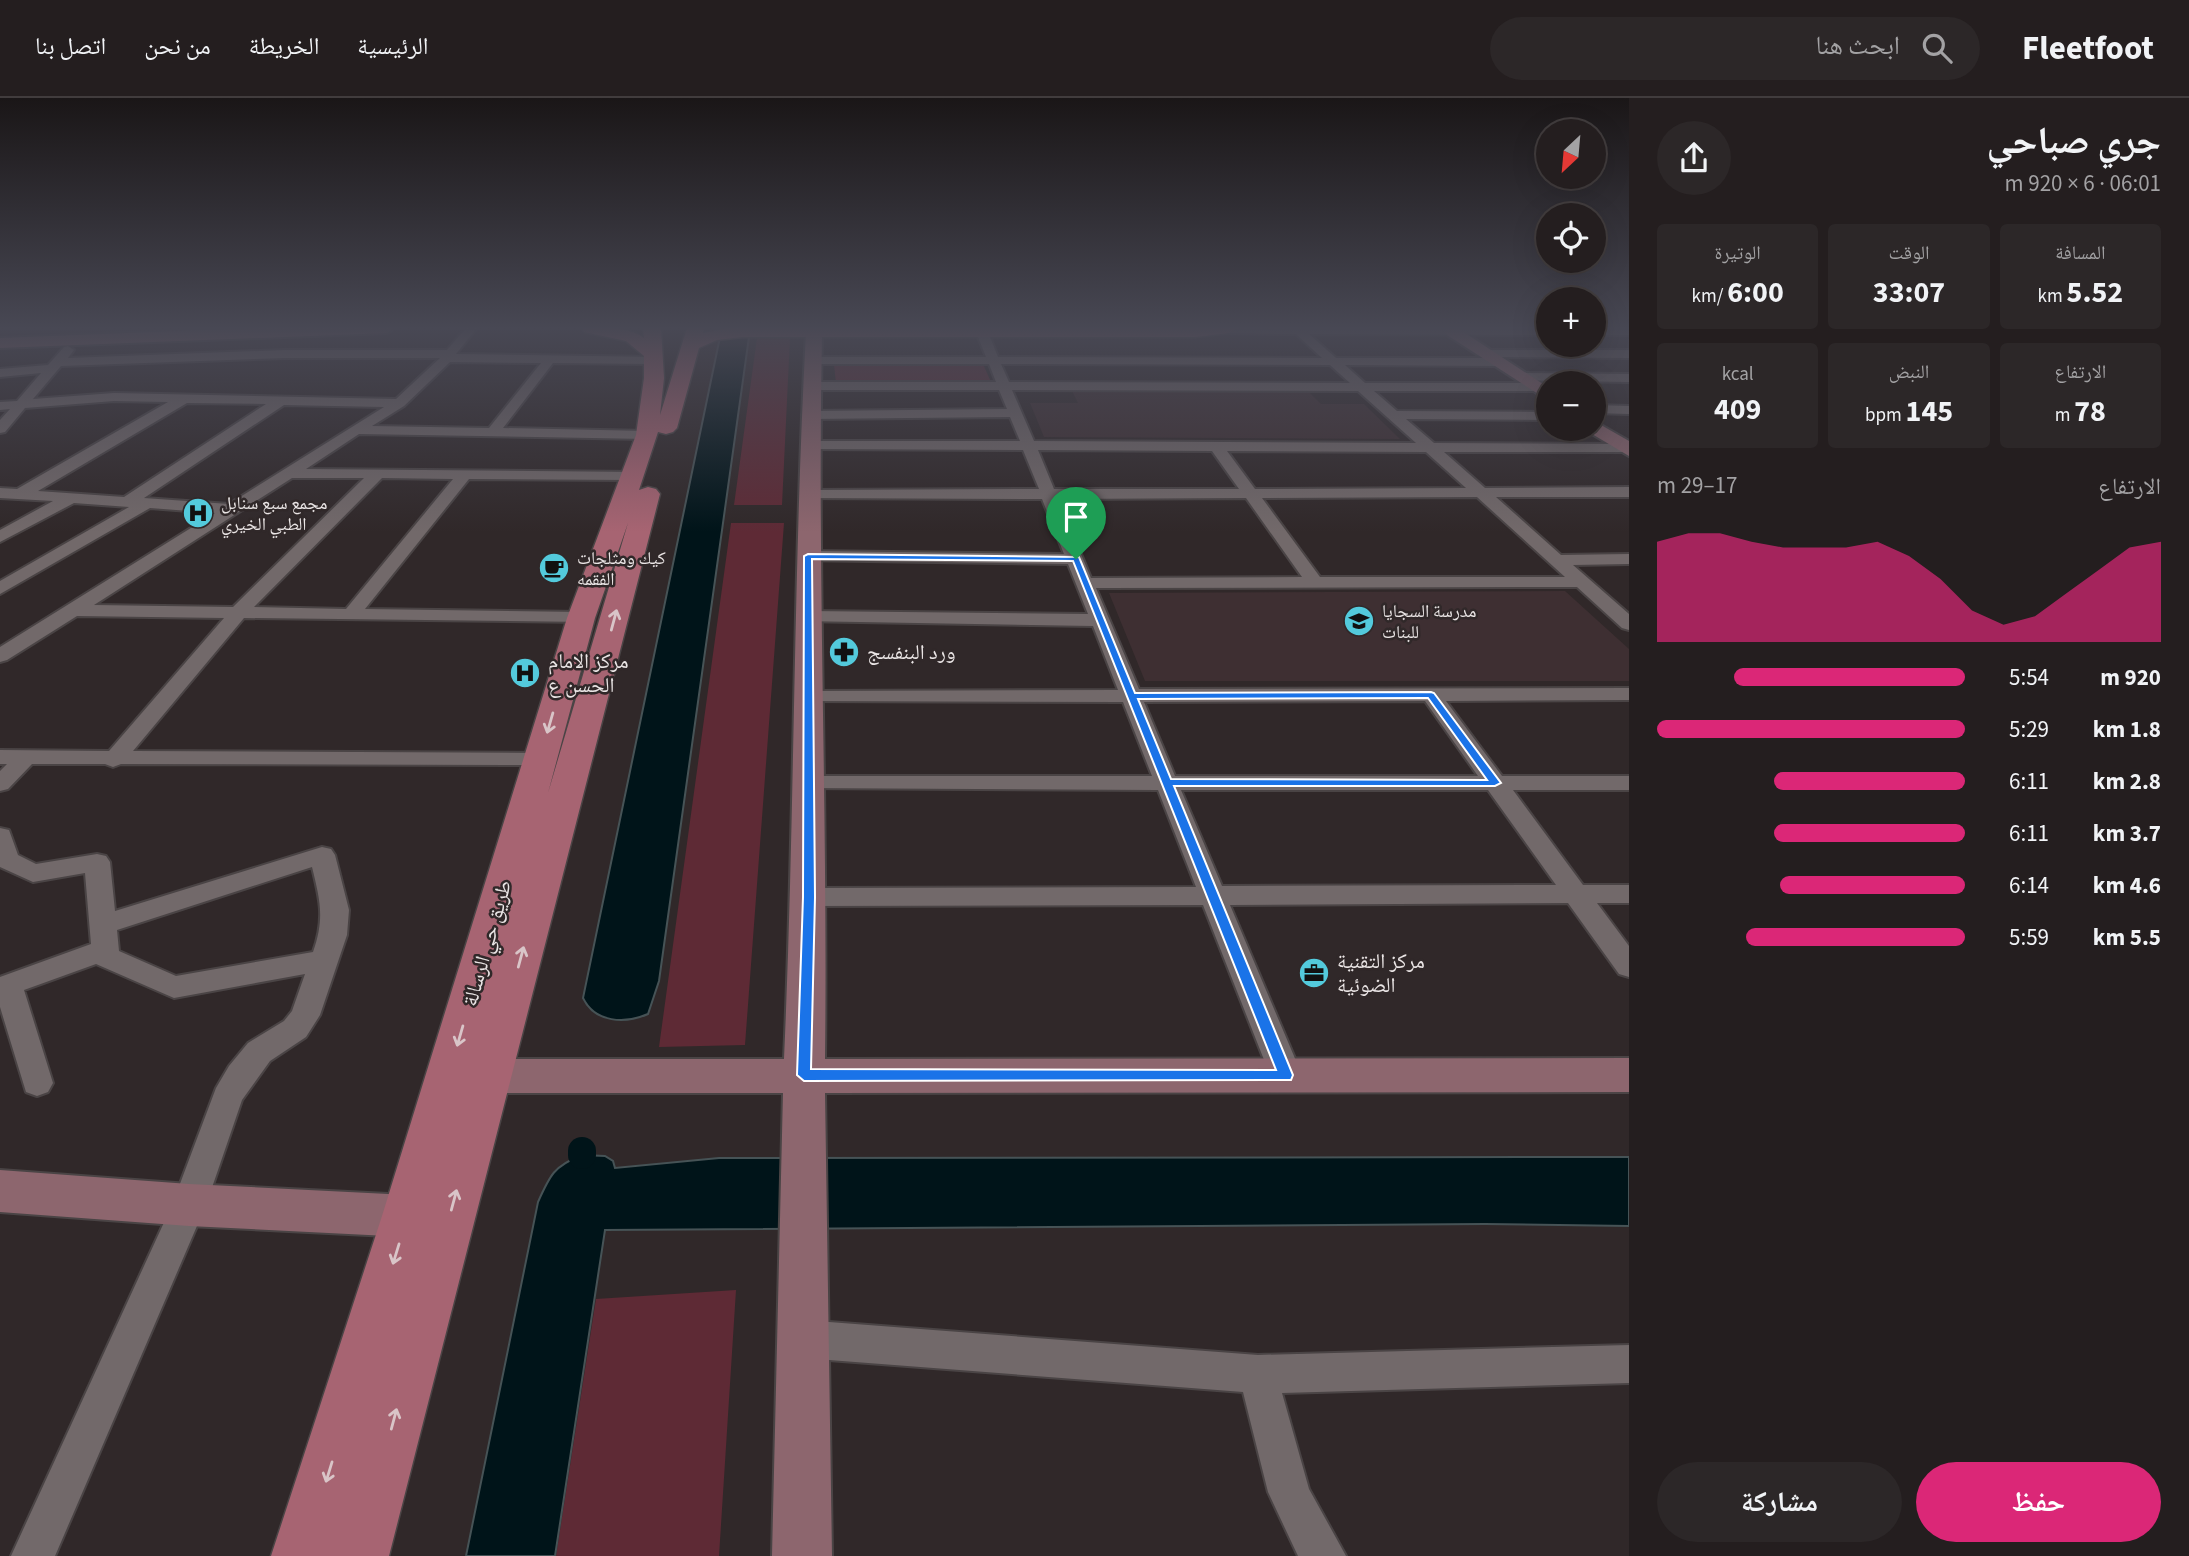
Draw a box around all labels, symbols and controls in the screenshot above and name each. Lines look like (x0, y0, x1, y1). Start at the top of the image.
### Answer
search box (1490, 17, 1980, 80)
text: Fleetfoot (2022, 25, 2154, 72)
text: ابحث هنا (1816, 27, 1900, 64)
text: اتصل بنا (35, 29, 106, 64)
text: من نحن (144, 29, 211, 64)
text: الخريطة (249, 29, 319, 64)
text: الرئيسية (357, 29, 429, 64)
icon: search (1918, 29, 1956, 67)
text: جري صباحي (1986, 114, 2161, 168)
north arrow (1536, 119, 1606, 189)
map controls (1536, 119, 1606, 441)
button: share (1657, 121, 1731, 195)
text: 06:01 · 6 × 920 m (2005, 167, 2161, 200)
button: locate (1536, 203, 1606, 273)
text: الوتيرة (1715, 240, 1761, 267)
text: الوقت (1889, 240, 1929, 267)
text: المسافة (2055, 240, 2106, 267)
text: 6:00 (1727, 271, 1784, 314)
text: 33:07 (1873, 271, 1945, 314)
text: 5.52 (2067, 271, 2123, 314)
text: /km (1692, 283, 1727, 310)
text: km (2038, 283, 2067, 310)
button: + (1536, 287, 1606, 357)
text: النبض (1889, 359, 1929, 386)
text: الارتفاع (2054, 359, 2106, 386)
text: kcal (1722, 361, 1754, 388)
button: − (1536, 371, 1606, 441)
text: 409 (1714, 388, 1761, 431)
text: 145 (1906, 390, 1953, 433)
text: 78 (2074, 390, 2106, 433)
text: bpm (1865, 402, 1906, 429)
text: m (2055, 402, 2074, 429)
text: 17–29 m (1657, 469, 1737, 502)
text: الارتفاع (2098, 470, 2161, 503)
pin (1046, 487, 1106, 559)
place label: مجمع سبع سنابل الطبي الخيري (221, 491, 327, 538)
hospital icon: مجمع سبع سنابل الطبي الخيري (181, 496, 215, 530)
icon: arrive (1057, 498, 1095, 536)
place label: كيك ومثلجات الفقمه (577, 546, 666, 592)
cafe icon: كيك ومثلجات الفقمه (537, 551, 571, 585)
place label: مدرسة السجايا للبنات (1382, 599, 1477, 645)
school or university icon: مدرسة السجايا للبنات (1342, 604, 1376, 638)
one-way arrow (608, 609, 621, 631)
pharmacy icon: ورد البنفسج (827, 635, 861, 669)
place label: ورد البنفسج (867, 637, 956, 667)
place label: مركز الامام الحسن ع (548, 646, 629, 700)
hospital icon: مركز الامام الحسن ع (508, 656, 542, 690)
text: 5:54 (2009, 661, 2049, 694)
text: 920 m (2100, 661, 2161, 694)
one-way arrow (543, 712, 556, 734)
text: 5:29 (2009, 713, 2049, 746)
text: 1.8 km (2093, 713, 2161, 746)
text: 6:11 (2009, 765, 2049, 798)
text: 2.8 km (2093, 765, 2161, 798)
text: 6:11 (2009, 817, 2049, 850)
text: 3.7 km (2093, 817, 2161, 850)
text: 6:14 (2009, 869, 2049, 902)
text: 4.6 km (2093, 869, 2161, 902)
street label: طريق حي الرسالة (455, 876, 521, 1010)
text: 5:59 (2009, 921, 2049, 954)
text: 5.5 km (2093, 921, 2161, 954)
one-way arrow (516, 946, 529, 968)
place label: مركز التقنية الضوئية (1337, 946, 1425, 1000)
office icon: مركز التقنية الضوئية (1297, 956, 1331, 990)
one-way arrow (453, 1024, 466, 1047)
one-way arrow (449, 1189, 462, 1211)
one-way arrow (389, 1243, 402, 1265)
one-way arrow (388, 1409, 401, 1431)
one-way arrow (322, 1461, 335, 1483)
button: مشاركة (1657, 1462, 1902, 1542)
button: حفظ (1916, 1462, 2161, 1542)

